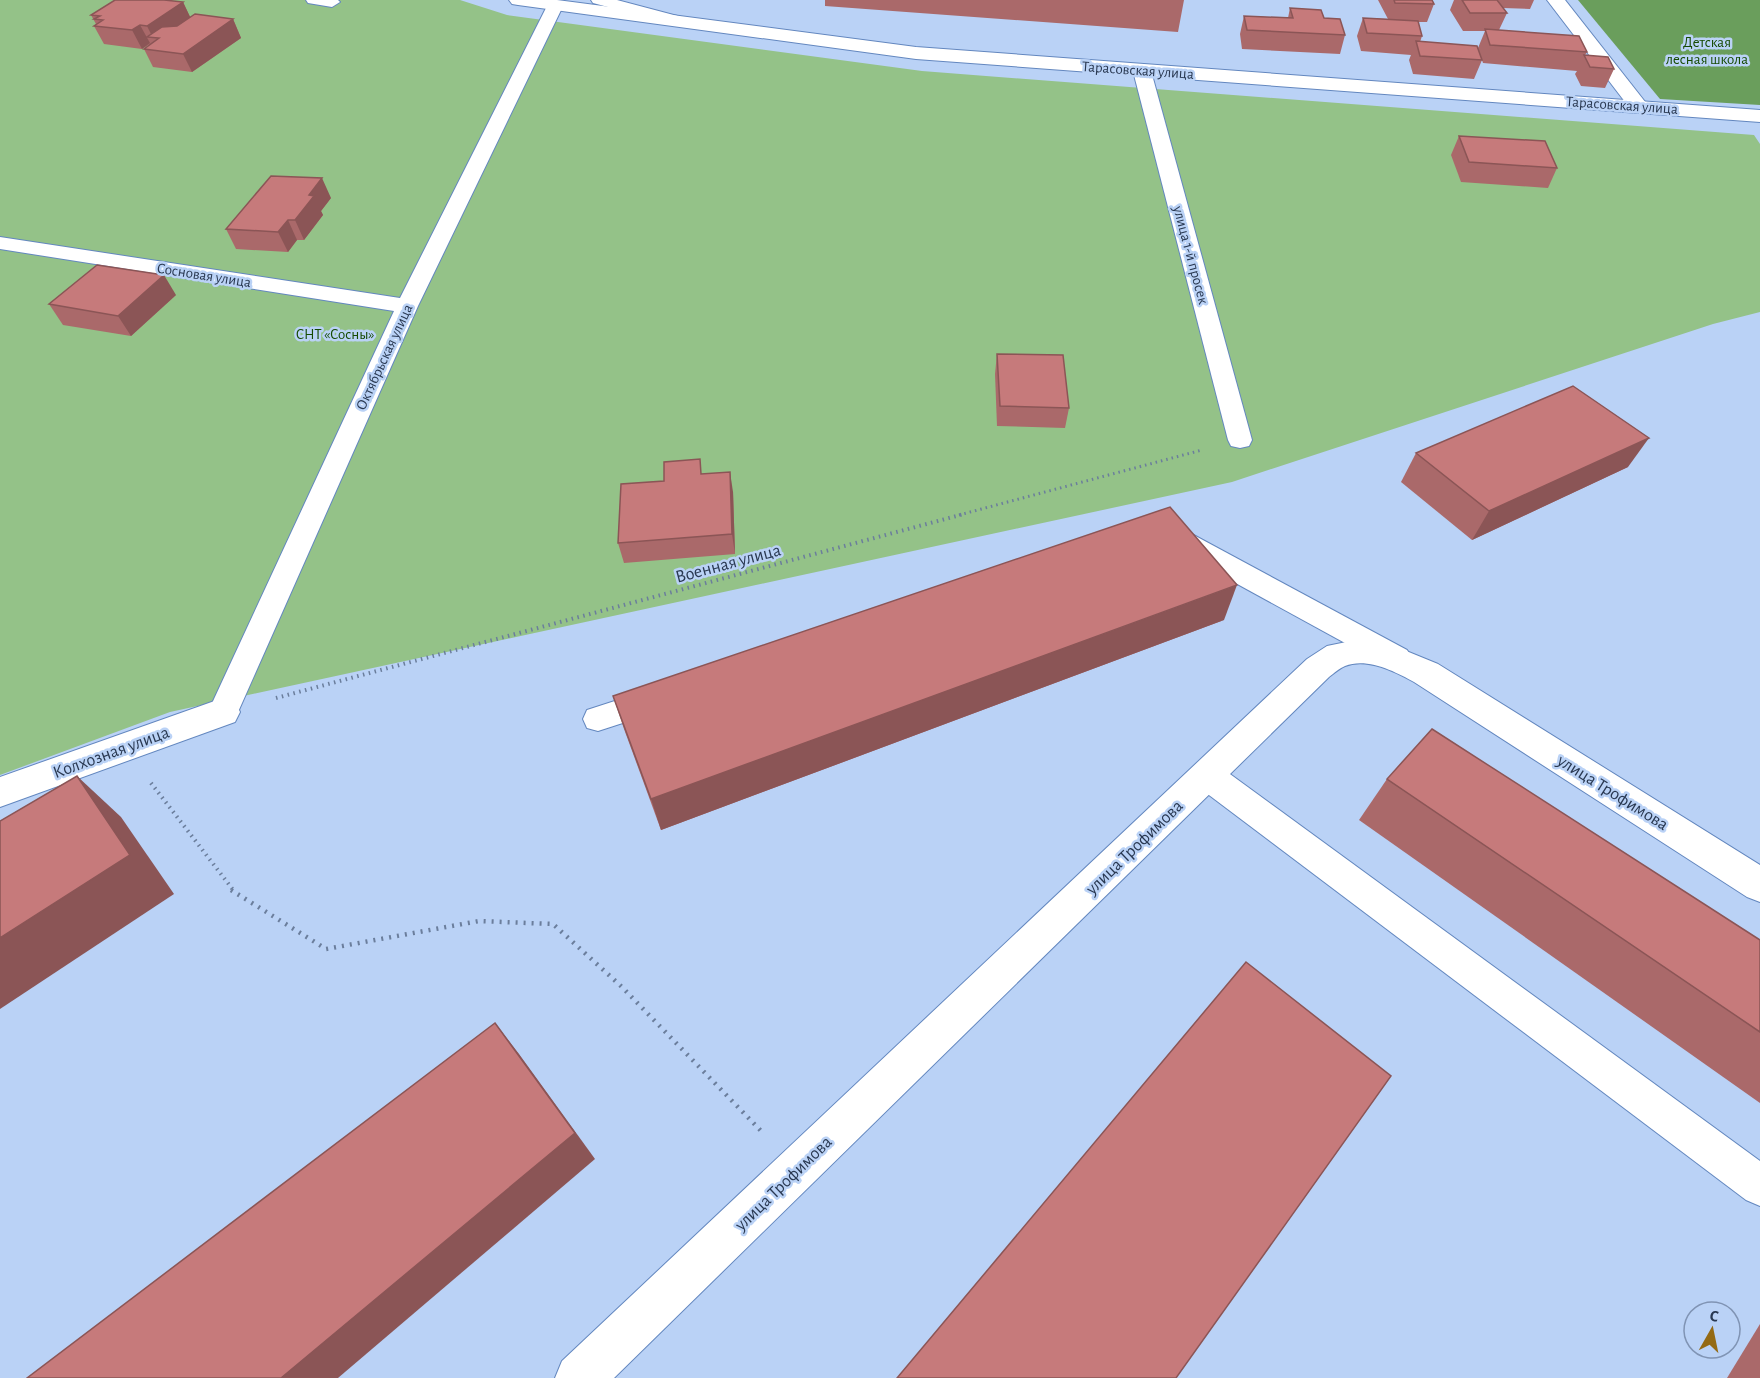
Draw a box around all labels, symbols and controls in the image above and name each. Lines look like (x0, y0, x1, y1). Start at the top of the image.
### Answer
park label: Детская лесная школа (1666, 35, 1748, 67)
street label: Тарасовская улица (1082, 59, 1194, 82)
street label: Тарасовская улица (1566, 94, 1678, 117)
street label: улица 1-й просек (1170, 203, 1211, 306)
street label: Сосновая улица (156, 261, 252, 290)
street label: Октябрьская улица (353, 302, 416, 412)
park label: СНТ «Сосны» (296, 327, 374, 342)
street label: Военная улица (674, 541, 783, 587)
street label: Колхозная улица (51, 724, 172, 782)
street label: улица Трофимова (1553, 751, 1671, 834)
street label: улица Трофимова (1082, 797, 1187, 899)
street label: улица Трофимова (731, 1133, 836, 1235)
north arrow (1682, 1300, 1742, 1360)
text: С (1709, 1308, 1720, 1325)

